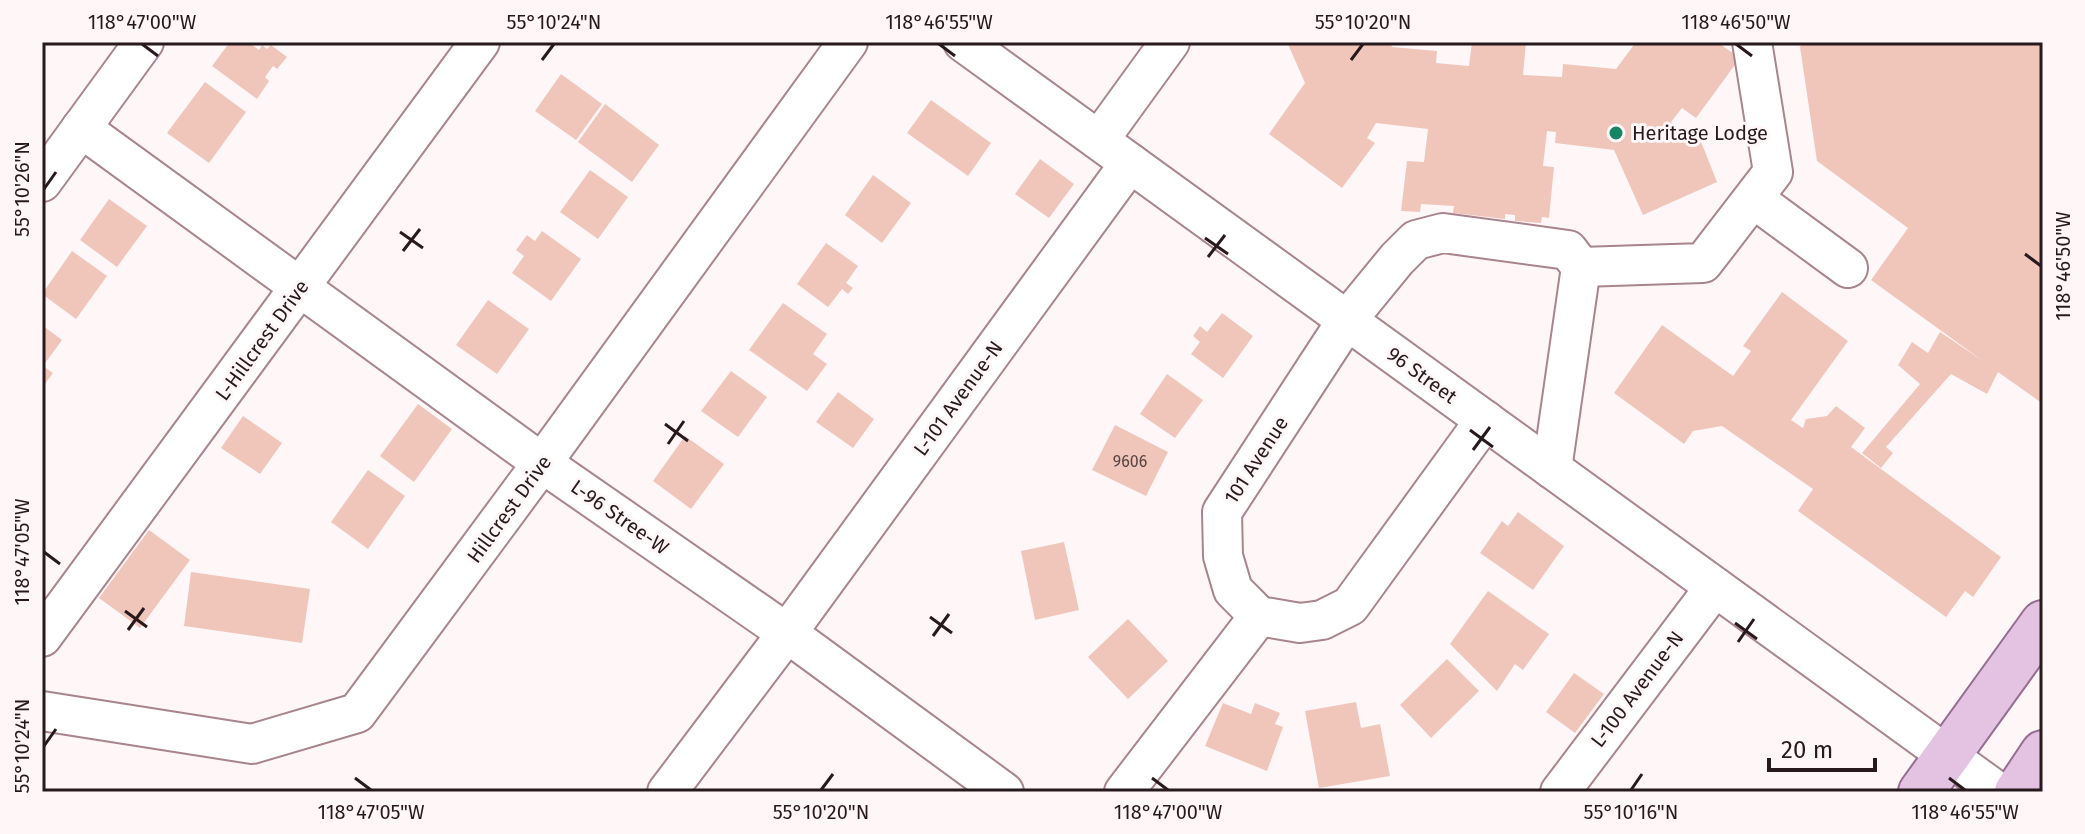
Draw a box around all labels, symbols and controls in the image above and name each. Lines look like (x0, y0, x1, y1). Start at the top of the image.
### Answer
text: 118°47'00"W (88, 10, 197, 34)
text: 55°10'24"N (507, 10, 601, 34)
text: 118°46'55"W (885, 10, 993, 34)
text: 55°10'20"N (1315, 10, 1411, 34)
text: 118°46'50"W (1681, 10, 1791, 34)
place label: Heritage Lodge (1632, 121, 1768, 145)
marker: Heritage Lodge (1607, 124, 1625, 142)
text: 55°10'26"N (10, 141, 34, 237)
text: 118°46'50"W (2051, 211, 2075, 321)
street label: L-Hillcrest Drive (210, 275, 314, 405)
street label: L-101 Avenue-N (908, 336, 1008, 460)
street label: 96 Street (1382, 342, 1462, 409)
street label: 101 Avenue (1219, 412, 1293, 508)
street label: Hillcrest Drive (462, 450, 556, 568)
house number: 9606 (1113, 452, 1147, 471)
street label: L-96 Stree-W (566, 475, 674, 560)
text: 118°47'05"W (10, 498, 34, 606)
street label: L-100 Avenue-N (1586, 626, 1688, 752)
text: 55°10'24"N (10, 699, 34, 793)
scale bar (1769, 722, 1875, 772)
text: 20 m (1781, 736, 1833, 764)
text: 118°47'05"W (318, 800, 425, 824)
text: 55°10'20"N (773, 800, 869, 824)
text: 118°47'00"W (1114, 800, 1223, 824)
text: 55°10'16"N (1584, 800, 1678, 824)
text: 118°46'55"W (1911, 800, 2019, 824)

